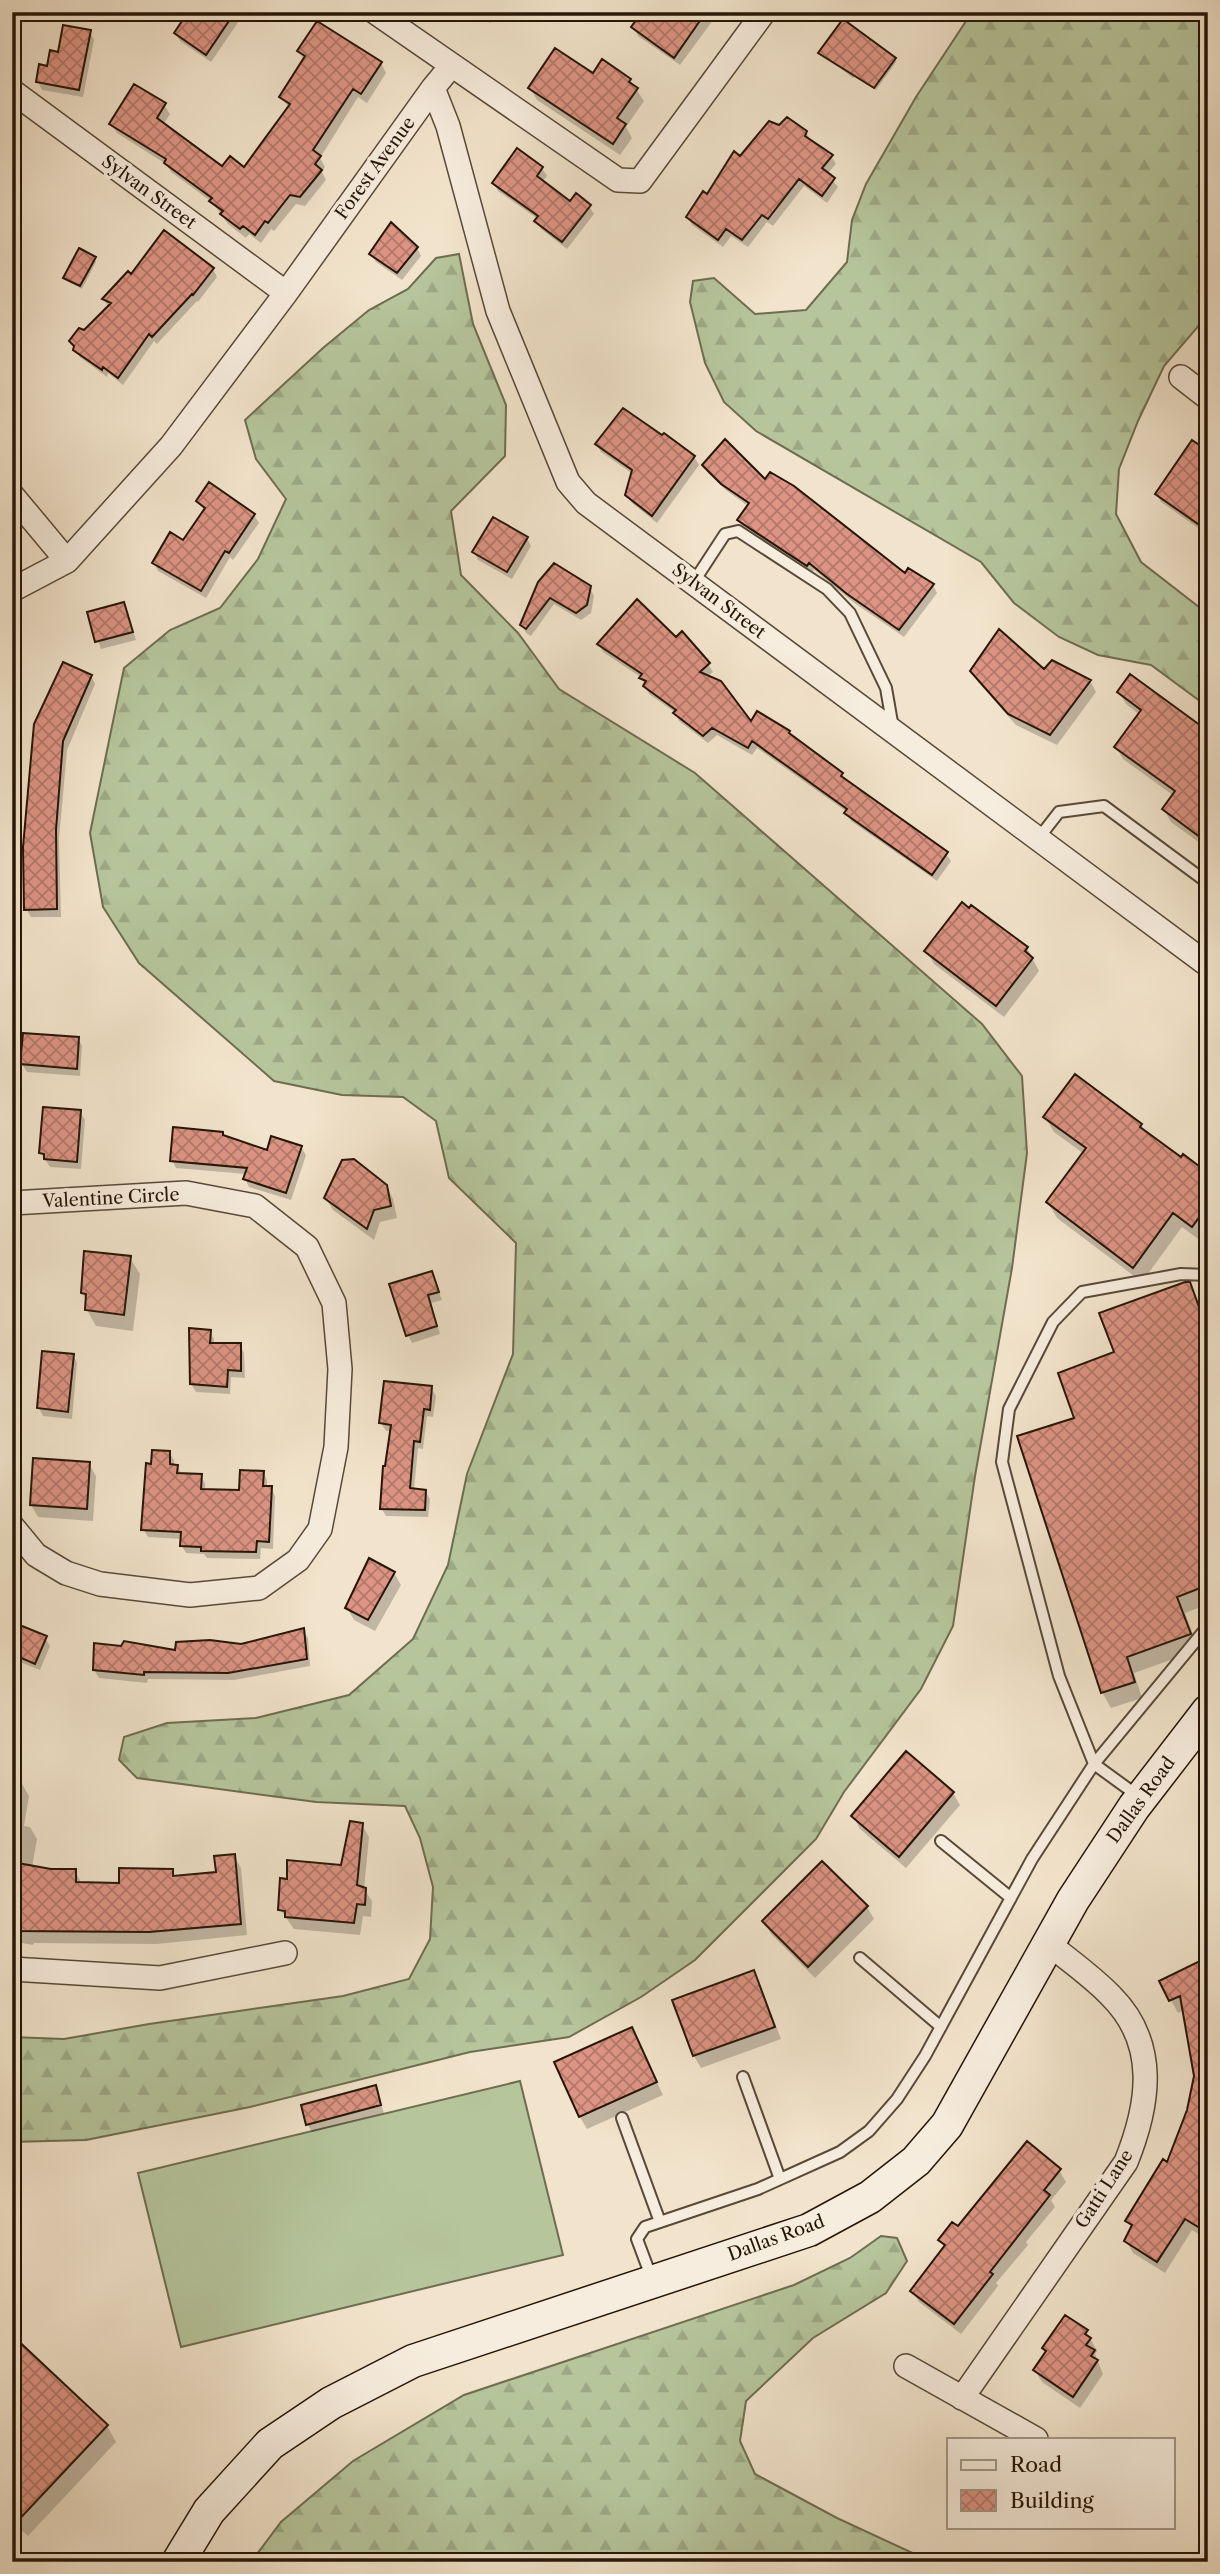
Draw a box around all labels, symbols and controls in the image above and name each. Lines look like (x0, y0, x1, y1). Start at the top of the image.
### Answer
street label: Forest Avenue (330, 112, 420, 224)
street label: Sylvan Street (97, 150, 201, 234)
street label: Sylvan Street (668, 559, 771, 644)
street label: Valentine Circle (41, 1183, 180, 1213)
street label: Dallas Road (1102, 1752, 1180, 1847)
street label: Gatti Lane (1070, 2145, 1138, 2233)
street label: Dallas Road (725, 2210, 827, 2266)
legend (947, 2438, 1174, 2528)
text: Road (1010, 2452, 1062, 2477)
text: Building (1010, 2488, 1095, 2513)

